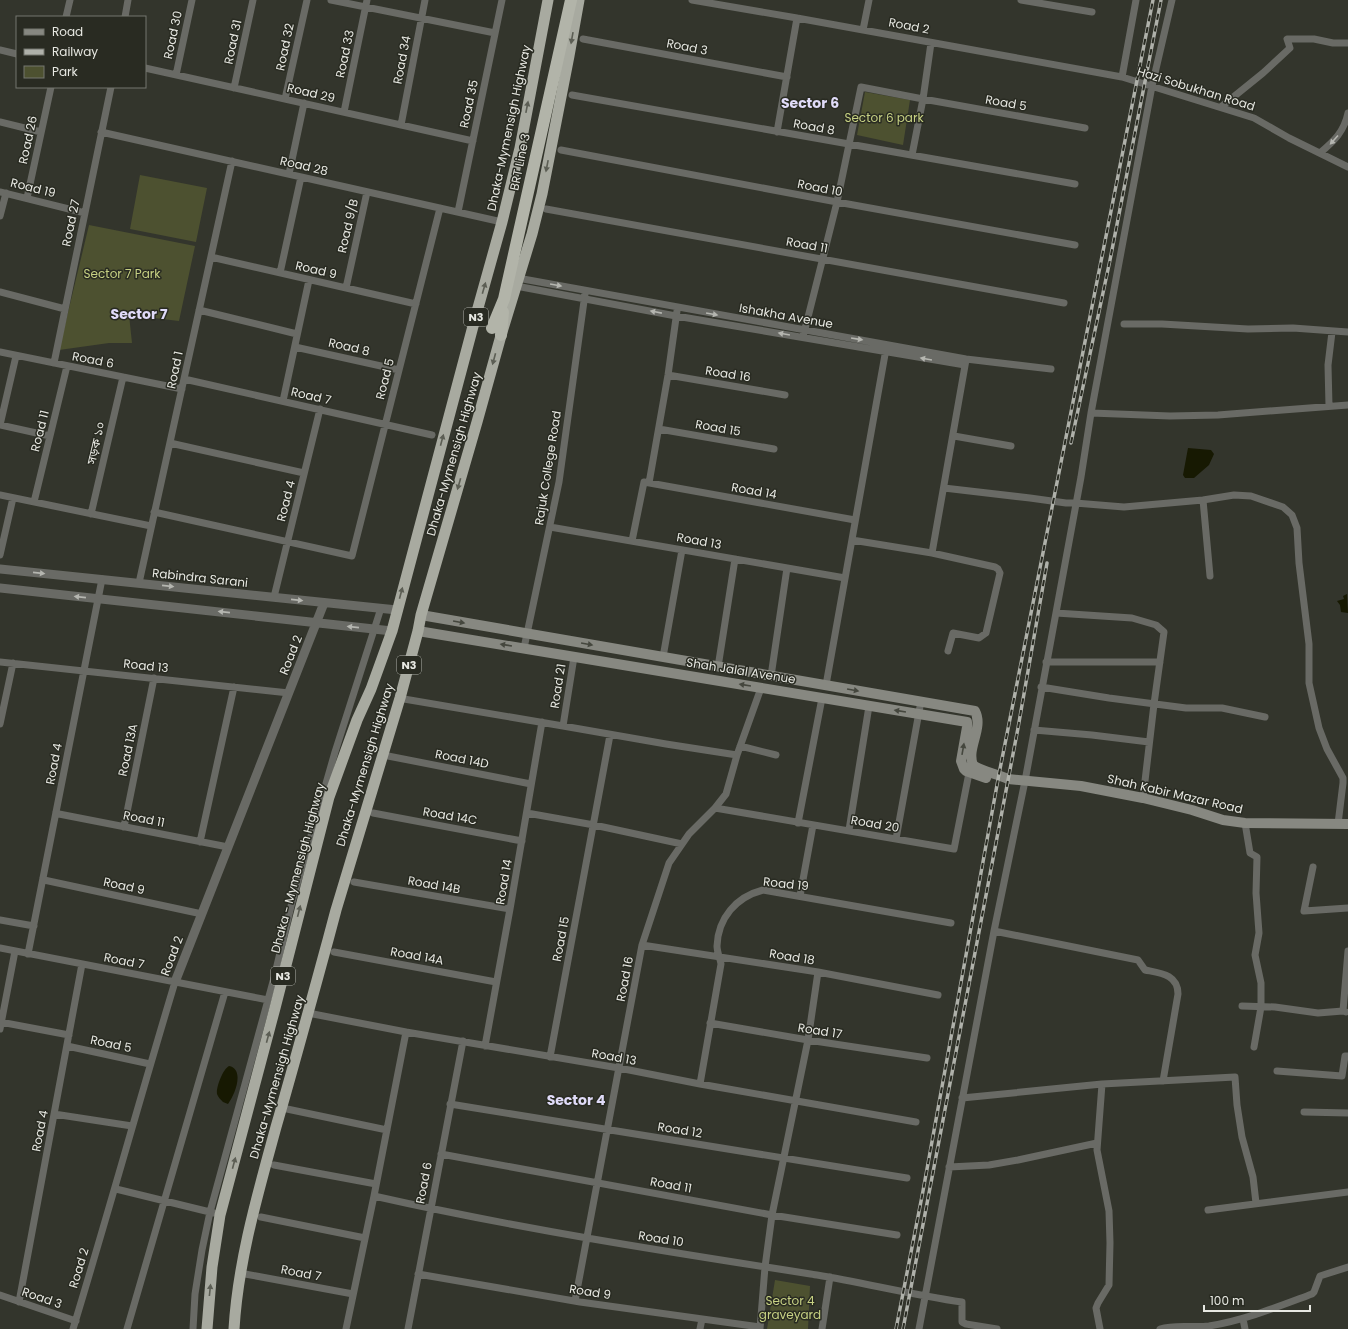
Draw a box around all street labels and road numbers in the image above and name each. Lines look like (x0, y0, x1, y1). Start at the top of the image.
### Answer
street label: Road 30 (159, 9, 186, 61)
street label: Road 2 (887, 13, 931, 38)
street label: Road 31 (219, 18, 246, 66)
street label: Road 32 (271, 21, 298, 72)
street label: Road 33 (331, 28, 358, 79)
street label: Road 34 (388, 34, 415, 86)
street label: Road 3 (665, 34, 709, 59)
street label: Dhaka-Mymensigh Highway (483, 43, 535, 213)
street label: Hazi Sobukhan Road (1135, 62, 1257, 115)
street label: Road 35 (455, 78, 482, 130)
street label: Road 29 (285, 79, 337, 106)
street label: Road 5 (984, 90, 1028, 115)
street label: Road 26 (14, 114, 41, 166)
street label: Road 8 (792, 114, 836, 139)
street label: BRT Line 3 (505, 132, 534, 192)
street label: Road 28 (278, 152, 330, 179)
street label: Road 19 (9, 174, 57, 201)
street label: Road 10 (796, 175, 844, 200)
street label: Road 27 (57, 197, 84, 248)
street label: Road 9/B (333, 197, 362, 255)
street label: Road 11 (785, 232, 829, 257)
street label: Road 9 (294, 257, 338, 283)
street label: Ishakha Avenue (738, 299, 834, 332)
road number: N3 (464, 308, 488, 326)
street label: Road 8 (327, 334, 371, 360)
street label: Road 6 (71, 347, 115, 372)
street label: Road 1 (162, 349, 187, 390)
street label: Road 5 (371, 356, 398, 401)
street label: Road 16 (704, 362, 752, 385)
street label: Dhaka-Mymensigh Highway (422, 370, 485, 538)
street label: Road 7 (289, 383, 333, 409)
street label: Road 11 (26, 408, 53, 453)
street label: Rajuk College Road (530, 409, 565, 526)
street label: Road 15 (694, 415, 742, 440)
street label: সড়ক ১০ (82, 420, 109, 467)
street label: Road 4 (272, 478, 299, 523)
street label: Road 14 (730, 478, 779, 503)
street label: Road 13 (675, 528, 723, 553)
street label: Rabindra Sarani (151, 564, 249, 591)
street label: Road 2 (275, 632, 306, 677)
street label: Shah Jalal Avenue (685, 653, 797, 688)
street label: Road 13 (123, 655, 169, 676)
road number: N3 (397, 656, 421, 674)
street label: Road 21 (546, 662, 569, 710)
street label: Dhaka-Mymensigh Highway (332, 681, 398, 848)
street label: Road 13A (114, 722, 141, 778)
street label: Road 4 (41, 741, 66, 786)
street label: Road 14D (434, 745, 490, 772)
street label: Shah Kabir Mazar Road (1106, 770, 1245, 817)
street label: Dhaka - Mymensigh Highway (267, 780, 329, 955)
street label: Road 14C (421, 802, 479, 829)
street label: Road 11 (122, 806, 166, 831)
street label: Road 20 (850, 811, 901, 836)
street label: Road 14 (491, 857, 516, 906)
street label: Road 14B (406, 872, 462, 897)
street label: Road 9 (102, 873, 146, 898)
street label: Road 19 (762, 873, 810, 894)
street label: Road 15 (548, 915, 573, 963)
street label: Road 2 (156, 933, 187, 978)
street label: Road 14A (389, 942, 445, 969)
street label: Road 18 (768, 945, 816, 968)
street label: Road 7 (102, 948, 146, 973)
street label: Road 16 (612, 955, 637, 1003)
road number: N3 (271, 967, 295, 985)
street label: Dhaka-Mymensigh Highway (245, 993, 308, 1161)
street label: Road 17 (797, 1019, 844, 1042)
street label: Road 5 (89, 1031, 133, 1056)
street label: Road 13 (590, 1044, 638, 1069)
street label: Road 4 (27, 1108, 52, 1153)
street label: Road 12 (656, 1118, 704, 1141)
street label: Road 6 (411, 1161, 436, 1205)
street label: Road 11 (649, 1172, 693, 1197)
street label: Road 10 (637, 1227, 685, 1250)
street label: Road 2 (64, 1246, 93, 1290)
street label: Road 7 (279, 1260, 323, 1285)
street label: Road 9 (568, 1280, 612, 1303)
street label: Road 3 (20, 1283, 65, 1312)

